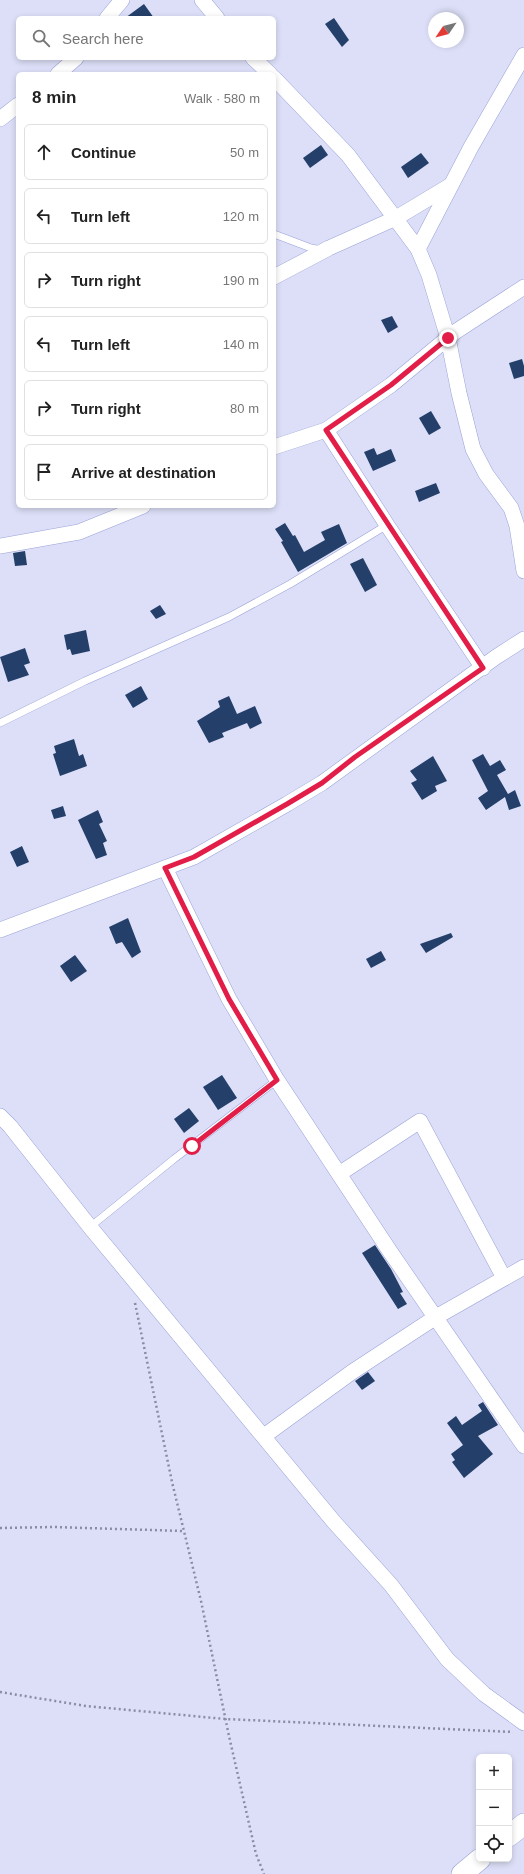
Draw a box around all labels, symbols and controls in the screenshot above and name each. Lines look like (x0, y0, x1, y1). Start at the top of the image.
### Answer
north arrow (428, 12, 464, 48)
search box (16, 16, 276, 60)
icon: search (30, 27, 52, 49)
text: Search here (62, 30, 144, 47)
text: 8 min (32, 88, 76, 107)
text: Walk · 580 m (184, 91, 260, 106)
icon: ahead (33, 141, 55, 163)
text: Continue (71, 144, 136, 161)
text: 50 m (230, 145, 259, 160)
icon: left (33, 205, 55, 227)
text: Turn left (71, 208, 130, 225)
text: 120 m (223, 209, 259, 224)
icon: right (33, 269, 55, 291)
text: Turn right (71, 272, 141, 289)
text: 190 m (223, 273, 259, 288)
route end (439, 329, 457, 347)
icon: left (33, 333, 55, 355)
text: Turn left (71, 336, 130, 353)
text: 140 m (223, 337, 259, 352)
icon: right (33, 397, 55, 419)
text: Turn right (71, 400, 141, 417)
text: 80 m (230, 401, 259, 416)
icon: arrive (33, 461, 55, 483)
text: Arrive at destination (71, 464, 216, 481)
route start (183, 1137, 201, 1155)
map controls (476, 1754, 512, 1862)
button: + (476, 1754, 512, 1790)
button: − (476, 1790, 512, 1826)
button: locate (476, 1826, 512, 1862)

